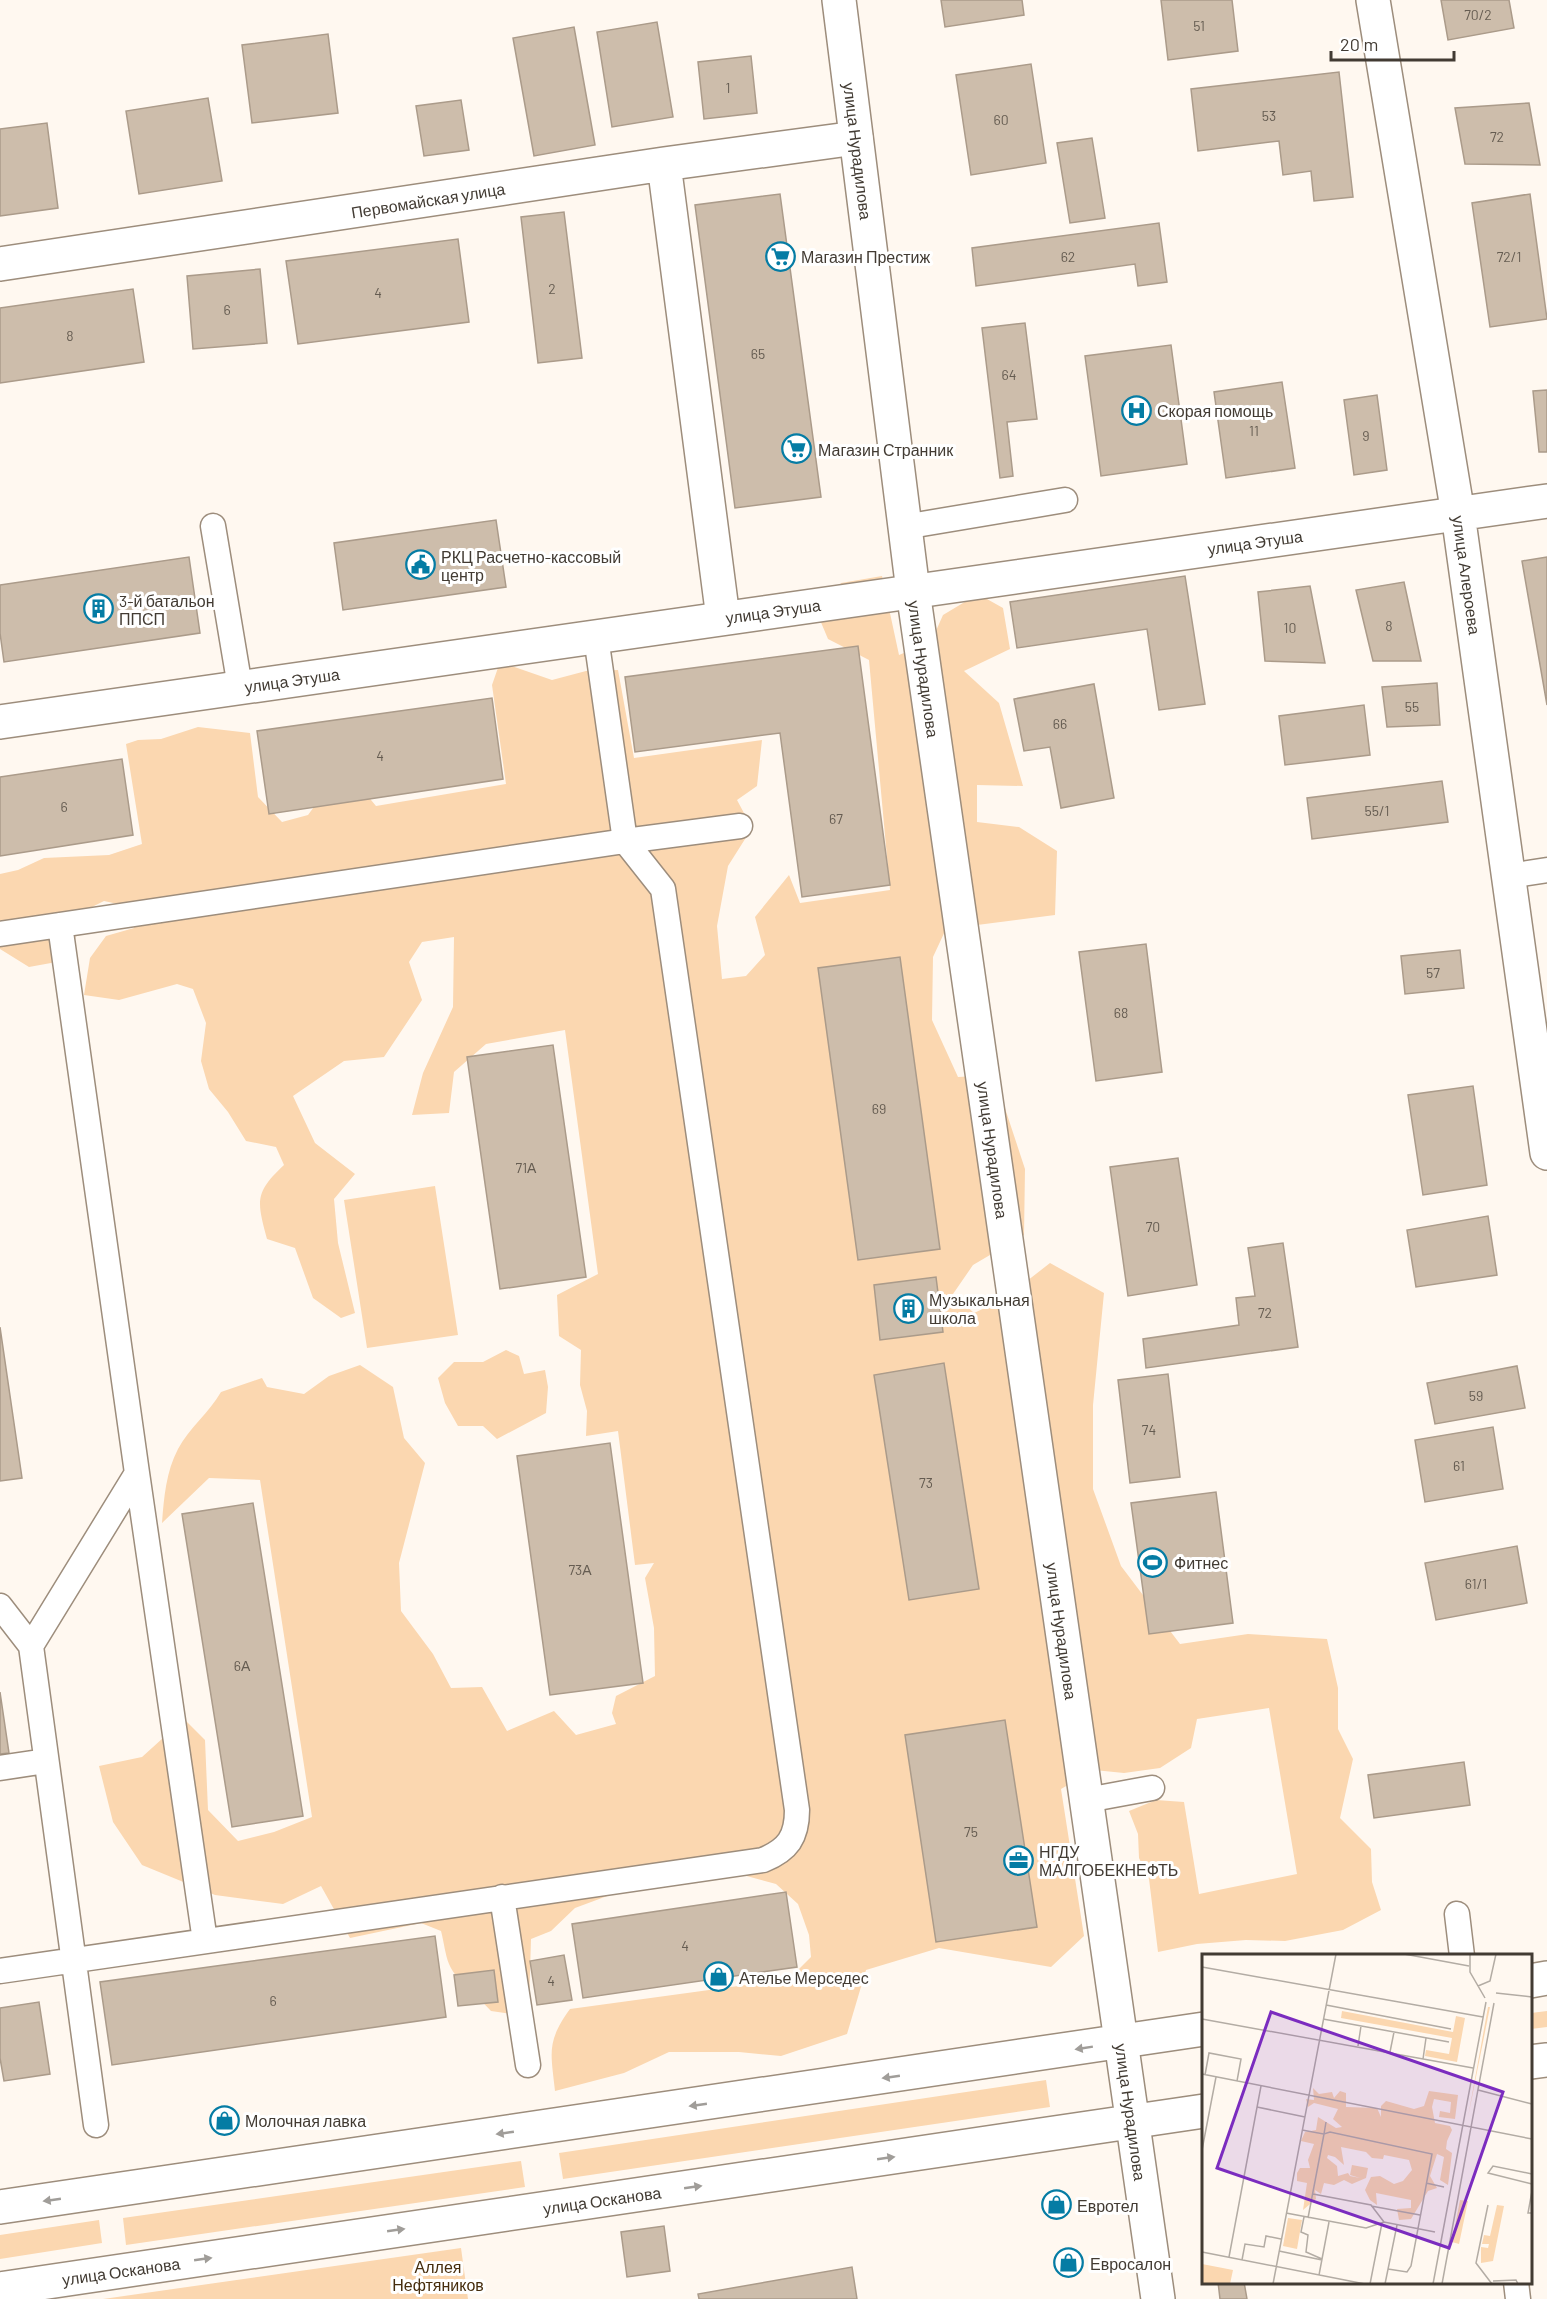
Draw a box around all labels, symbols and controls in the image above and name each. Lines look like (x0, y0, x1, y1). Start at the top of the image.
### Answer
house number: 70/2 (1464, 6, 1492, 23)
house number: 51 (1193, 17, 1205, 34)
scale bar (1331, 24, 1454, 62)
text: 20 m (1340, 33, 1378, 55)
house number: 1 (726, 79, 730, 96)
street label: улица Нурадилова (840, 81, 876, 221)
house number: 53 (1262, 107, 1276, 124)
house number: 60 (993, 111, 1009, 128)
house number: 72 (1490, 128, 1504, 145)
street label: Первомайская улица (350, 178, 506, 222)
supermarket icon: Магазин Престиж (764, 240, 796, 272)
place label: Магазин Престиж (801, 247, 930, 266)
house number: 62 (1061, 248, 1075, 265)
house number: 72/1 (1497, 248, 1521, 265)
house number: 2 (548, 280, 556, 297)
house number: 4 (374, 284, 382, 301)
house number: 6 (223, 301, 231, 318)
house number: 8 (66, 327, 74, 344)
house number: 65 (751, 345, 765, 362)
house number: 64 (1002, 366, 1016, 383)
hospital icon: Скорая помощь (1120, 394, 1152, 426)
place label: Скорая помощь (1157, 401, 1273, 420)
house number: 11 (1249, 422, 1259, 439)
house number: 9 (1362, 427, 1370, 444)
supermarket icon: Магазин Странник (781, 433, 813, 465)
place label: Магазин Странник (818, 440, 954, 459)
street label: улица Алероева (1449, 514, 1485, 636)
street label: улица Этуша (1206, 526, 1304, 558)
place label: РКЦ Расчетно-кассовый центр (441, 547, 621, 584)
public building icon: РКЦ Расчетно-кассовый центр (404, 549, 436, 581)
place label: 3-й батальон ППСП (119, 591, 214, 628)
building icon: 3-й батальон ППСП (82, 593, 114, 625)
street label: улица Этуша (724, 595, 822, 627)
street label: улица Нурадилова (905, 599, 943, 739)
house number: 8 (1385, 617, 1393, 634)
house number: 10 (1284, 619, 1296, 636)
street label: улица Этуша (243, 664, 341, 696)
house number: 55 (1405, 698, 1419, 715)
house number: 66 (1053, 715, 1067, 732)
house number: 4 (376, 747, 384, 764)
house number: 6 (60, 798, 68, 815)
house number: 55/1 (1365, 802, 1389, 819)
house number: 67 (829, 810, 843, 827)
house number: 57 (1426, 964, 1440, 981)
house number: 68 (1114, 1004, 1128, 1021)
street label: улица Нурадилова (974, 1080, 1012, 1220)
house number: 69 (872, 1100, 886, 1117)
house number: 71А (516, 1159, 537, 1176)
house number: 70 (1146, 1218, 1160, 1235)
place label: Музыкальная школа (929, 1290, 1030, 1327)
building icon: Музыкальная школа (892, 1292, 924, 1324)
house number: 72 (1258, 1304, 1272, 1321)
house number: 59 (1469, 1387, 1483, 1404)
house number: 74 (1142, 1421, 1156, 1438)
house number: 61 (1453, 1457, 1465, 1474)
house number: 73 (919, 1474, 933, 1491)
sports icon: Фитнес (1137, 1546, 1169, 1578)
place label: Фитнес (1174, 1553, 1228, 1572)
house number: 73А (568, 1561, 592, 1578)
street label: улица Нурадилова (1043, 1561, 1081, 1701)
house number: 61/1 (1465, 1575, 1487, 1592)
house number: 6А (234, 1657, 251, 1674)
house number: 75 (964, 1823, 978, 1840)
place label: НГДУ МАЛГОБЕКНЕФТЬ (1039, 1842, 1178, 1879)
office icon: НГДУ МАЛГОБЕКНЕФТЬ (1002, 1844, 1034, 1876)
house number: 4 (681, 1937, 689, 1954)
inset map (1202, 1954, 1532, 2284)
shop icon: Ателье Мерседес (702, 1961, 734, 1993)
place label: Ателье Мерседес (739, 1968, 869, 1987)
house number: 4 (547, 1972, 555, 1989)
house number: 6 (269, 1992, 277, 2009)
street label: улица Нурадилова (1112, 2042, 1150, 2182)
one-way arrow (1074, 2044, 1093, 2053)
one-way arrow (881, 2072, 900, 2081)
one-way arrow (688, 2100, 707, 2109)
shop icon: Молочная лавка (208, 2104, 240, 2136)
place label: Молочная лавка (245, 2111, 366, 2130)
one-way arrow (495, 2128, 514, 2137)
one-way arrow (876, 2153, 895, 2162)
street label: улица Осканова (542, 2182, 662, 2218)
one-way arrow (684, 2182, 703, 2191)
shop icon: Евротел (1040, 2189, 1072, 2221)
one-way arrow (43, 2195, 62, 2204)
place label: Евротел (1077, 2196, 1138, 2215)
one-way arrow (387, 2226, 406, 2235)
shop icon: Евросалон (1053, 2247, 1085, 2279)
street label: улица Осканова (61, 2253, 181, 2289)
one-way arrow (194, 2254, 213, 2263)
place label: Евросалон (1090, 2254, 1171, 2273)
park label: Аллея Нефтяников (392, 2257, 484, 2294)

